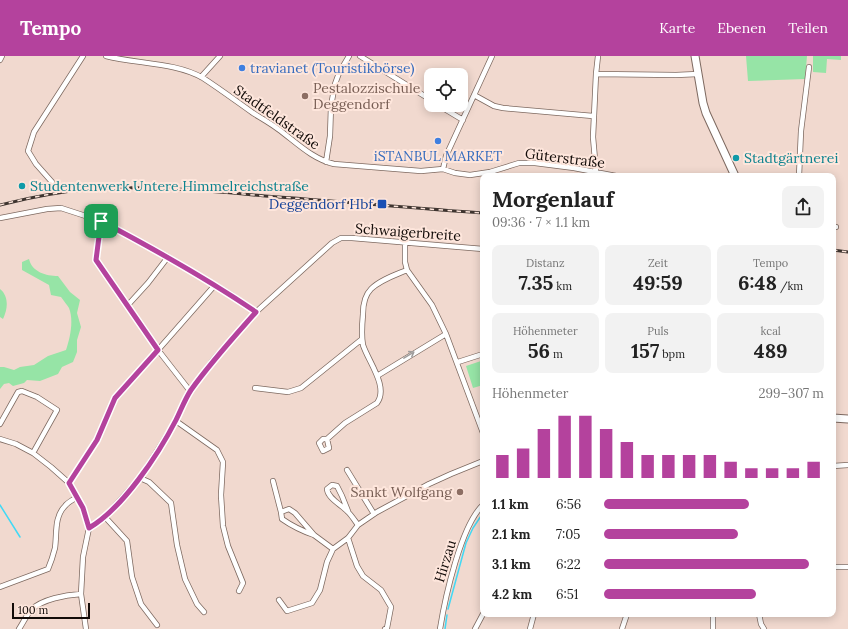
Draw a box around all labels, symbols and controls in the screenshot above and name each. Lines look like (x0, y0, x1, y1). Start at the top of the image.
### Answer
text: Tempo (20, 16, 81, 40)
text: Karte (659, 19, 695, 37)
text: Ebenen (717, 19, 766, 37)
text: Teilen (788, 19, 828, 37)
place label: travianet (Touristikbörse) (250, 59, 415, 77)
marker: travianet (Touristikbörse) (237, 63, 247, 73)
map controls (424, 68, 468, 112)
button: locate (424, 68, 468, 112)
place label: Pestalozzischule Deggendorf (313, 79, 421, 113)
street label: Stadtfeldstraße (231, 81, 324, 154)
marker: Pestalozzischule Deggendorf (300, 91, 310, 101)
marker: iSTANBUL MARKET (433, 136, 443, 146)
street label: Güterstraße (524, 144, 606, 172)
place label: iSTANBUL MARKET (374, 147, 502, 165)
place label: Stadtgärtnerei (744, 149, 838, 167)
marker: Stadtgärtnerei (731, 153, 741, 163)
place label: Studentenwerk Untere Himmelreichstraße (30, 177, 309, 195)
marker: Studentenwerk Untere Himmelreichstraße (17, 181, 27, 191)
text: Morgenlauf (492, 185, 614, 213)
button: share (782, 186, 824, 228)
place label: Deggendorf Hbf (269, 195, 374, 213)
marker: Deggendorf Hbf (376, 198, 388, 210)
pin (84, 204, 118, 238)
icon: arrive (90, 210, 112, 232)
text: 09:36 · 7 × 1.1 km (492, 214, 590, 231)
street label: Schwaigerbreite (354, 219, 462, 245)
text: Distanz (526, 256, 565, 270)
text: Zeit (648, 256, 668, 270)
text: Tempo (753, 256, 788, 270)
text: 7.35 (519, 270, 553, 295)
text: 49:59 (633, 270, 683, 295)
text: 6:48 (738, 270, 777, 295)
text: km (553, 279, 572, 293)
text: /km (777, 279, 803, 293)
text: Höhenmeter (513, 324, 578, 338)
text: Puls (647, 324, 669, 338)
text: kcal (760, 324, 781, 338)
text: 56 (528, 338, 550, 363)
text: 157 (631, 338, 659, 363)
text: 489 (754, 338, 788, 363)
text: m (550, 347, 563, 361)
text: bpm (659, 347, 685, 361)
one-way arrow (403, 351, 415, 359)
text: Höhenmeter (492, 385, 568, 402)
text: 299–307 m (759, 385, 824, 402)
place label: Sankt Wolfgang (350, 483, 452, 501)
marker: Sankt Wolfgang (455, 487, 465, 497)
text: 1.1 km (492, 496, 529, 513)
text: 6:56 (556, 496, 581, 513)
text: 2.1 km (492, 526, 530, 543)
text: 7:05 (556, 526, 580, 543)
street label: Hirzau (430, 538, 460, 584)
text: 3.1 km (492, 556, 531, 573)
text: 6:22 (556, 556, 581, 573)
text: 4.2 km (492, 586, 532, 603)
text: 6:51 (556, 586, 579, 603)
scale bar (12, 601, 90, 620)
text: 100 m (18, 603, 48, 617)

